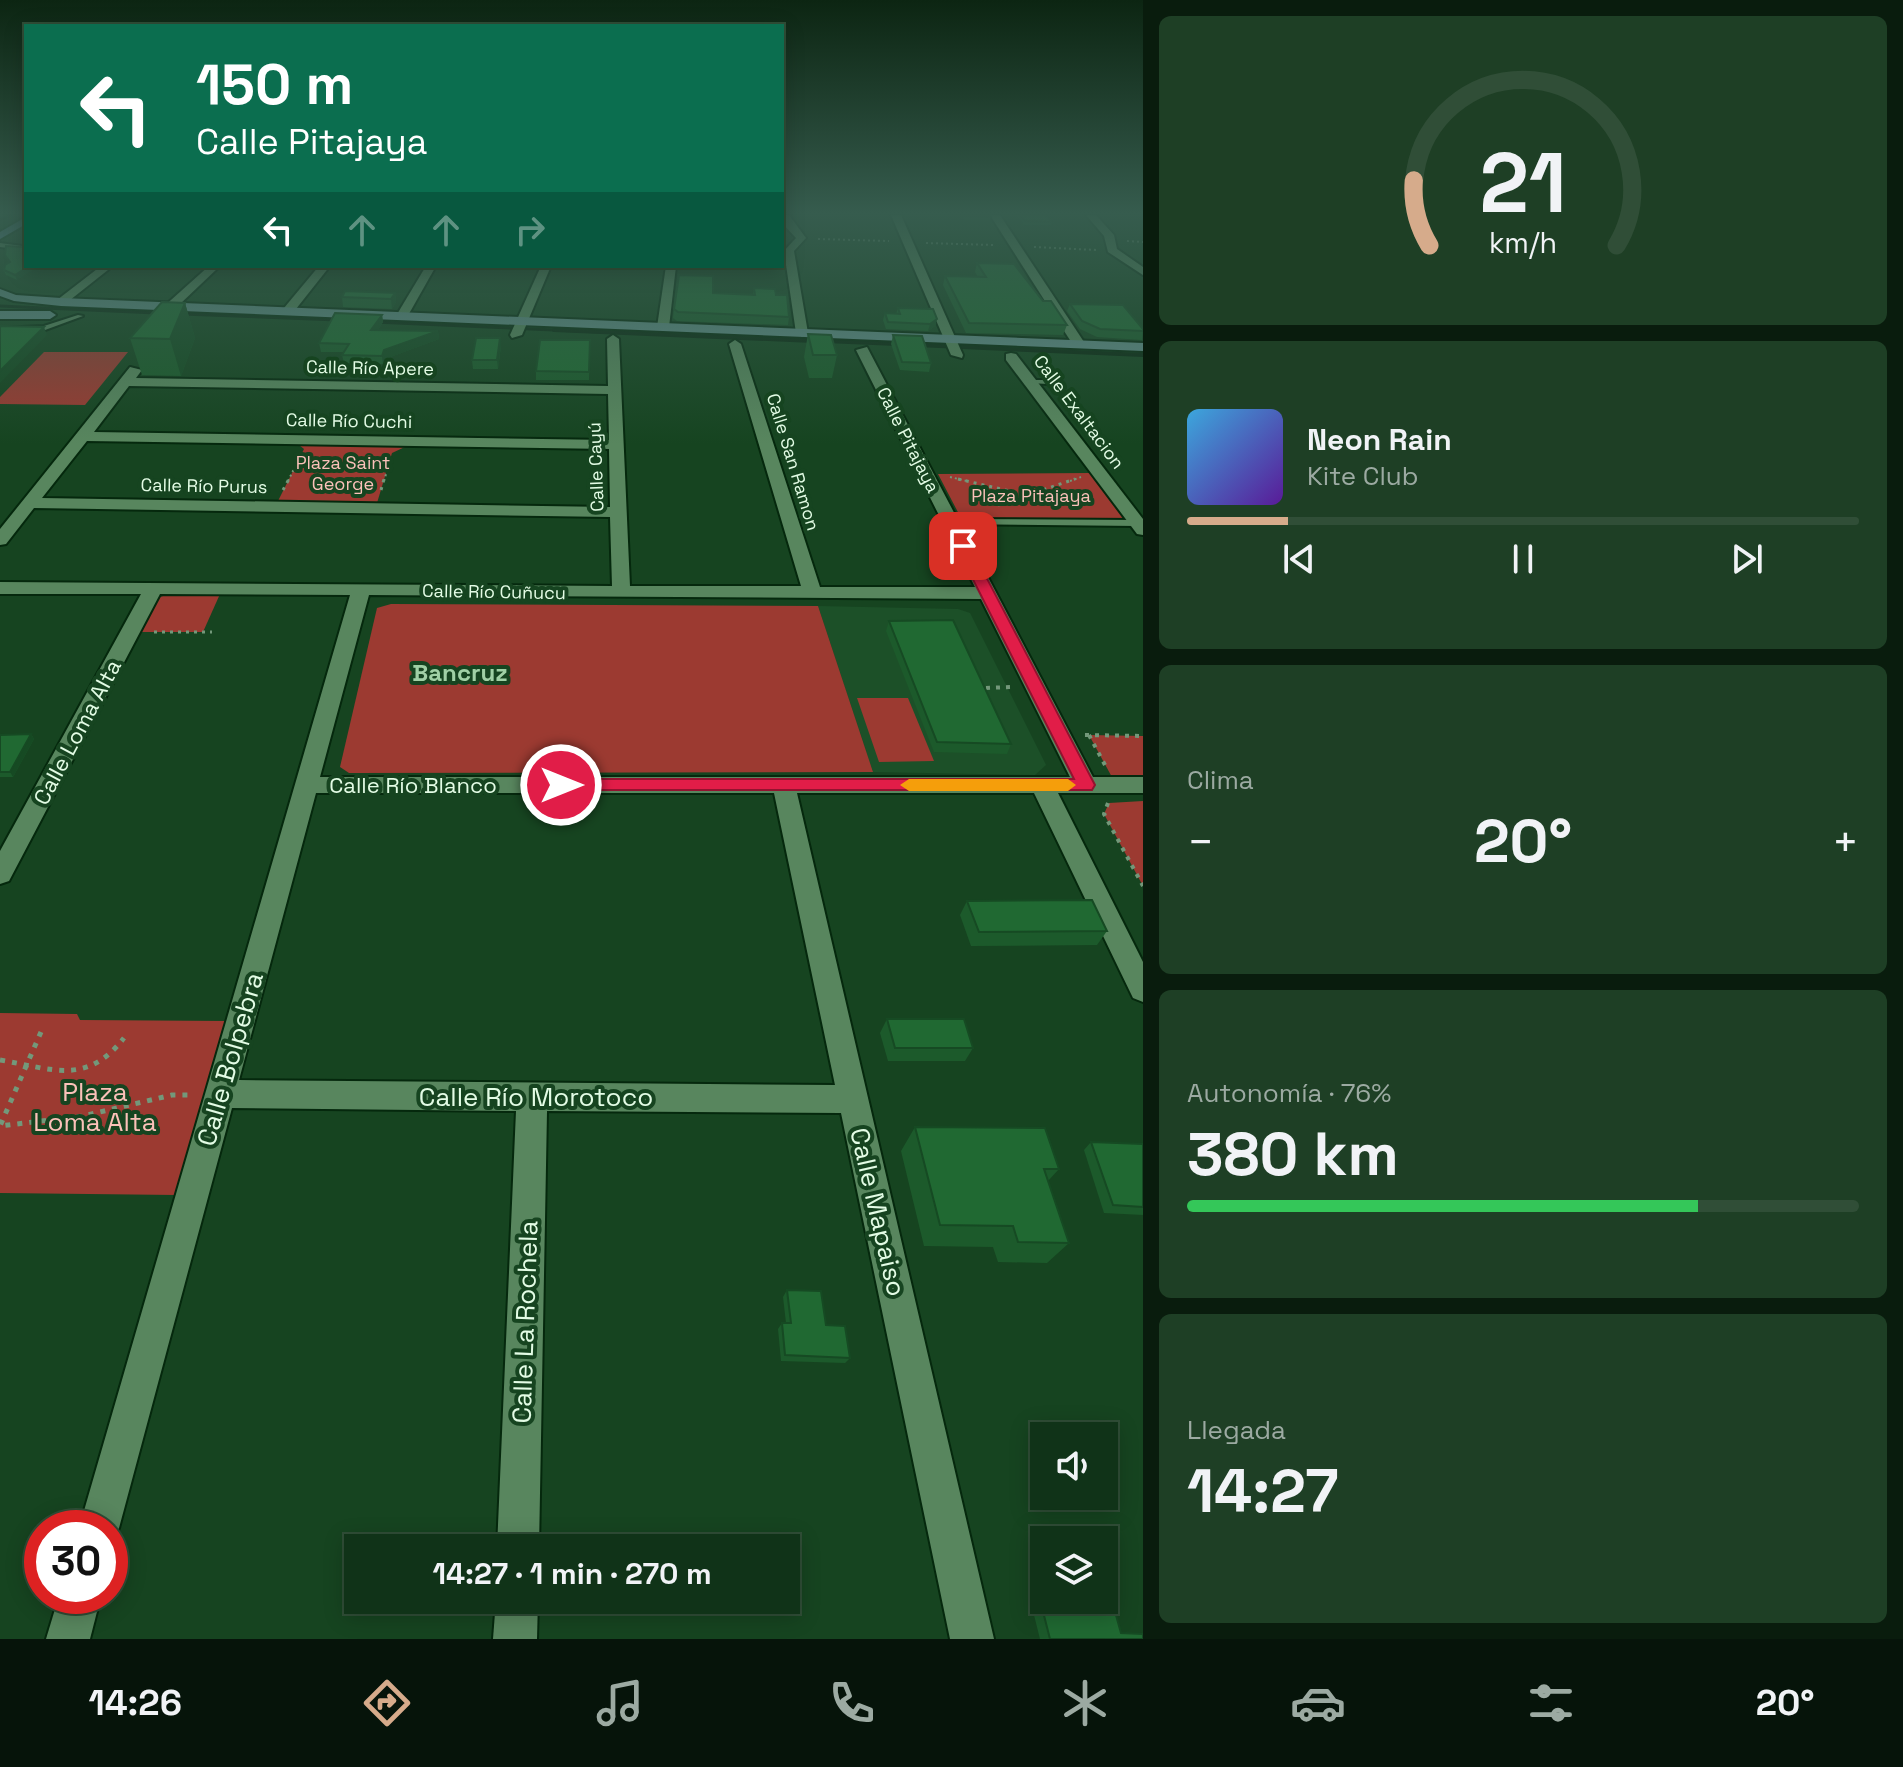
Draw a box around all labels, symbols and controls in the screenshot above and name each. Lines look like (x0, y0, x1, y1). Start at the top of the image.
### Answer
text: 150 m (196, 49, 353, 120)
icon: left (64, 56, 168, 160)
text: Calle Pitajaya (196, 119, 428, 165)
text: 21 (1479, 130, 1567, 236)
icon: left (256, 208, 300, 252)
icon: ahead (340, 208, 384, 252)
icon: ahead (424, 208, 468, 252)
icon: right (508, 208, 552, 252)
text: km/h (1489, 225, 1557, 261)
street label: Calle Exaltacion (1029, 350, 1130, 473)
street label: Calle Río Apere (306, 355, 434, 380)
street label: Calle Pitajaya (872, 383, 945, 497)
street label: Calle San Ramon (762, 390, 825, 533)
street label: Calle Río Cuchi (286, 408, 412, 433)
text: Neon Rain (1307, 420, 1452, 459)
street label: Calle Cayú (582, 422, 609, 512)
park label: Plaza Saint George (296, 451, 390, 495)
text: Kite Club (1307, 459, 1419, 493)
street label: Calle Río Purus (140, 473, 268, 498)
park label: Plaza Pitajaya (971, 484, 1091, 507)
pin (929, 512, 997, 580)
icon: arrive (941, 524, 985, 568)
icon: previous (1277, 537, 1321, 581)
icon: pause (1501, 537, 1545, 581)
icon: next (1725, 537, 1769, 581)
street label: Calle Río Cuñucu (422, 579, 566, 604)
street label: Calle Loma Alta (27, 654, 127, 809)
district label: Bancruz (412, 657, 508, 688)
position arrow (519, 743, 603, 827)
text: Clima (1187, 763, 1254, 797)
street label: Calle Río Blanco (329, 771, 497, 799)
text: 20° (1474, 803, 1572, 880)
text: − (1187, 814, 1214, 870)
text: + (1832, 814, 1859, 870)
street label: Calle Bolpebra (189, 968, 271, 1150)
park label: Plaza Loma Alta (33, 1075, 157, 1139)
text: Autonomía · 76% (1187, 1076, 1391, 1110)
street label: Calle Río Morotoco (419, 1080, 653, 1114)
text: 380 km (1187, 1116, 1399, 1193)
street label: Calle Mapaiso (842, 1125, 914, 1299)
street label: Calle La Rochela (504, 1220, 546, 1424)
text: Llegada (1187, 1413, 1286, 1447)
map controls (1030, 1422, 1118, 1614)
button: sound (1030, 1422, 1118, 1510)
text: 14:27 (1187, 1453, 1338, 1530)
speed limit sign: 30 (24, 1510, 128, 1614)
button: layers (1030, 1526, 1118, 1614)
text: 14:27 · 1 min · 270 m (432, 1554, 712, 1593)
icon: directions (359, 1675, 415, 1731)
icon: music (592, 1675, 648, 1731)
icon: phone (824, 1675, 880, 1731)
icon: climate (1057, 1675, 1113, 1731)
icon: car (1290, 1675, 1346, 1731)
icon: filters (1523, 1675, 1579, 1731)
text: 14:26 (88, 1680, 182, 1726)
text: 20° (1756, 1680, 1815, 1726)

